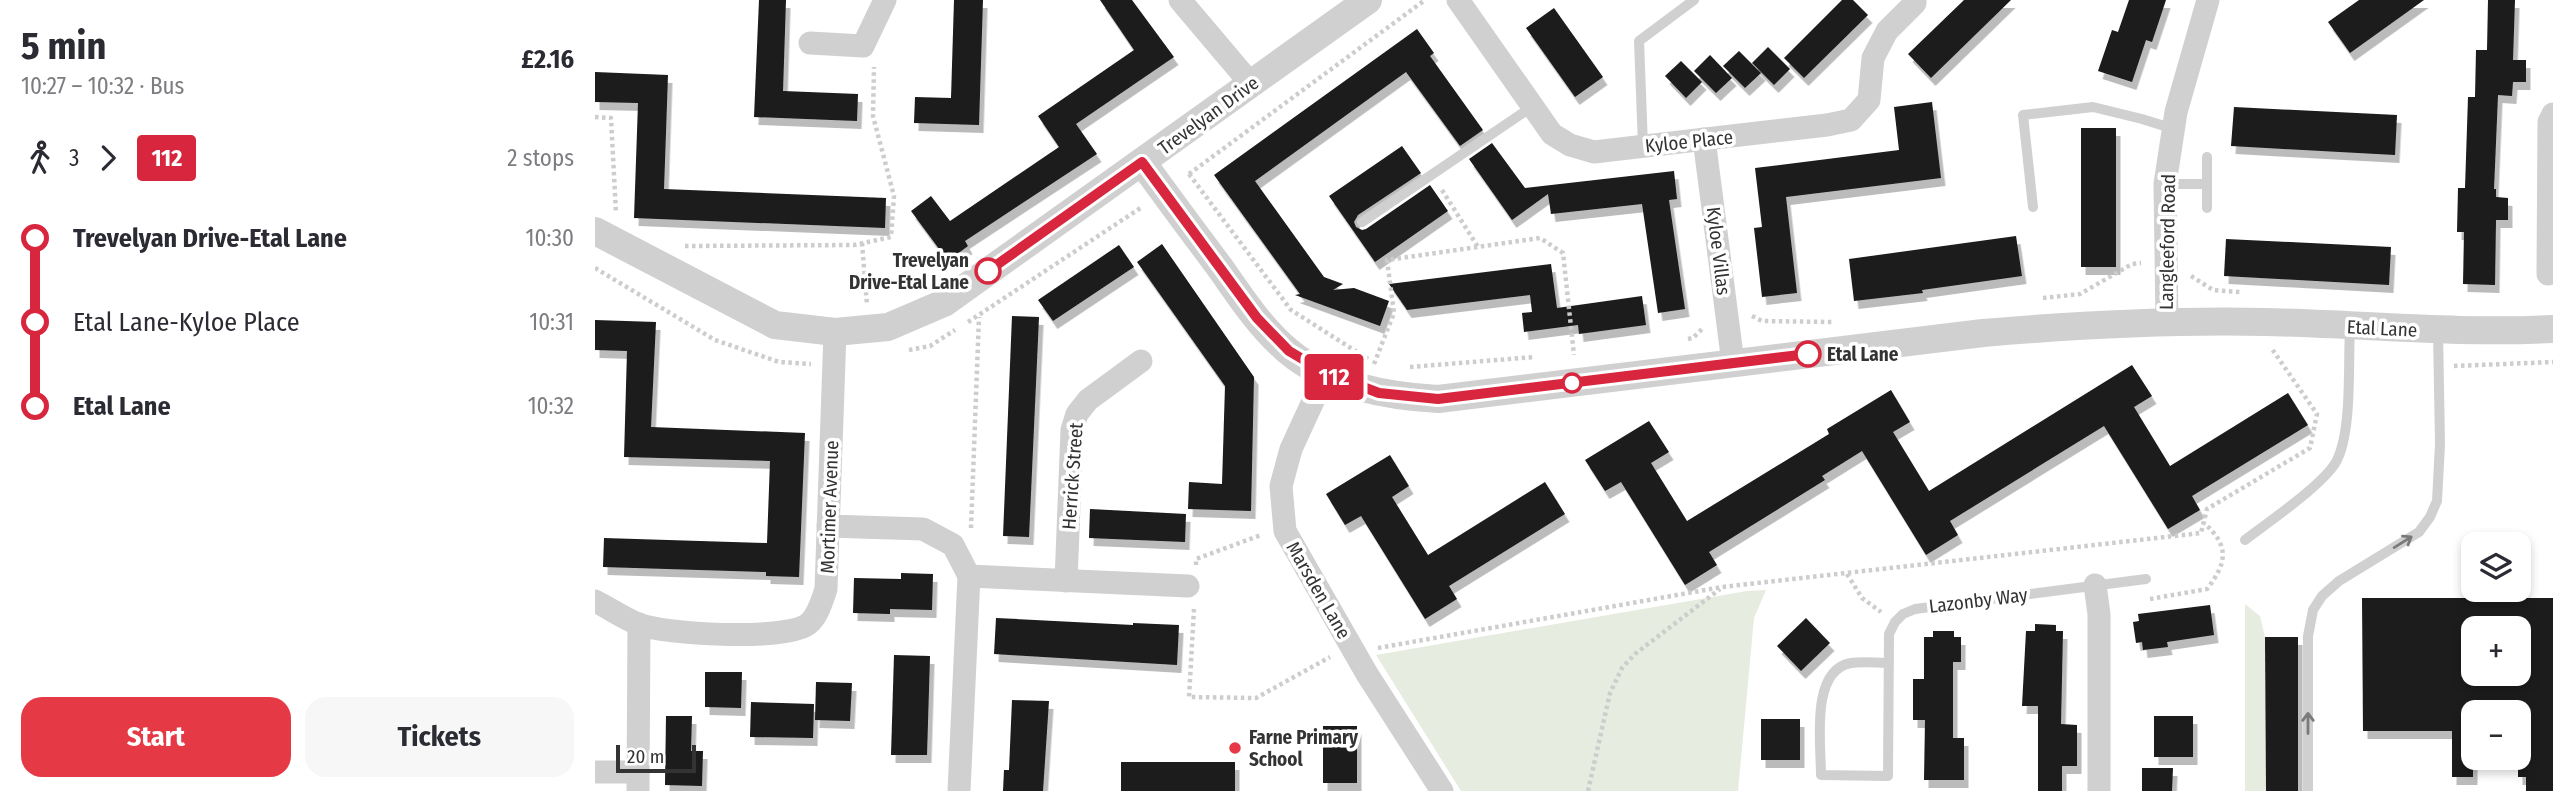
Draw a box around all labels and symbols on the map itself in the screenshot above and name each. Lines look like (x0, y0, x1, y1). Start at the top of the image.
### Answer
street label: Trevelyan Drive (1154, 71, 1263, 160)
street label: Kyloe Place (1644, 125, 1734, 158)
street label: Langleeford Road (2155, 174, 2180, 310)
street label: Kyloe Villas (1702, 206, 1735, 297)
place label: Trevelyan Drive-Etal Lane (849, 249, 969, 294)
marker: Trevelyan Drive-Etal Lane (975, 258, 1001, 284)
street label: Etal Lane (2346, 315, 2418, 342)
marker: Etal Lane (1795, 341, 1821, 367)
place label: Etal Lane (1827, 343, 1899, 366)
line badge: 112 (1294, 354, 1374, 400)
unlabelled marker (1562, 373, 1582, 393)
street label: Herrick Street (1057, 421, 1088, 530)
street label: Mortimer Avenue (816, 440, 843, 574)
one-way arrow (2393, 534, 2412, 549)
street label: Marsden Lane (1282, 538, 1356, 643)
street label: Lazonby Way (1927, 583, 2029, 618)
one-way arrow (2301, 712, 2315, 735)
place label: Farne Primary School (1249, 726, 1359, 771)
marker: Farne Primary School (1227, 740, 1243, 756)
scale bar (616, 742, 697, 774)

